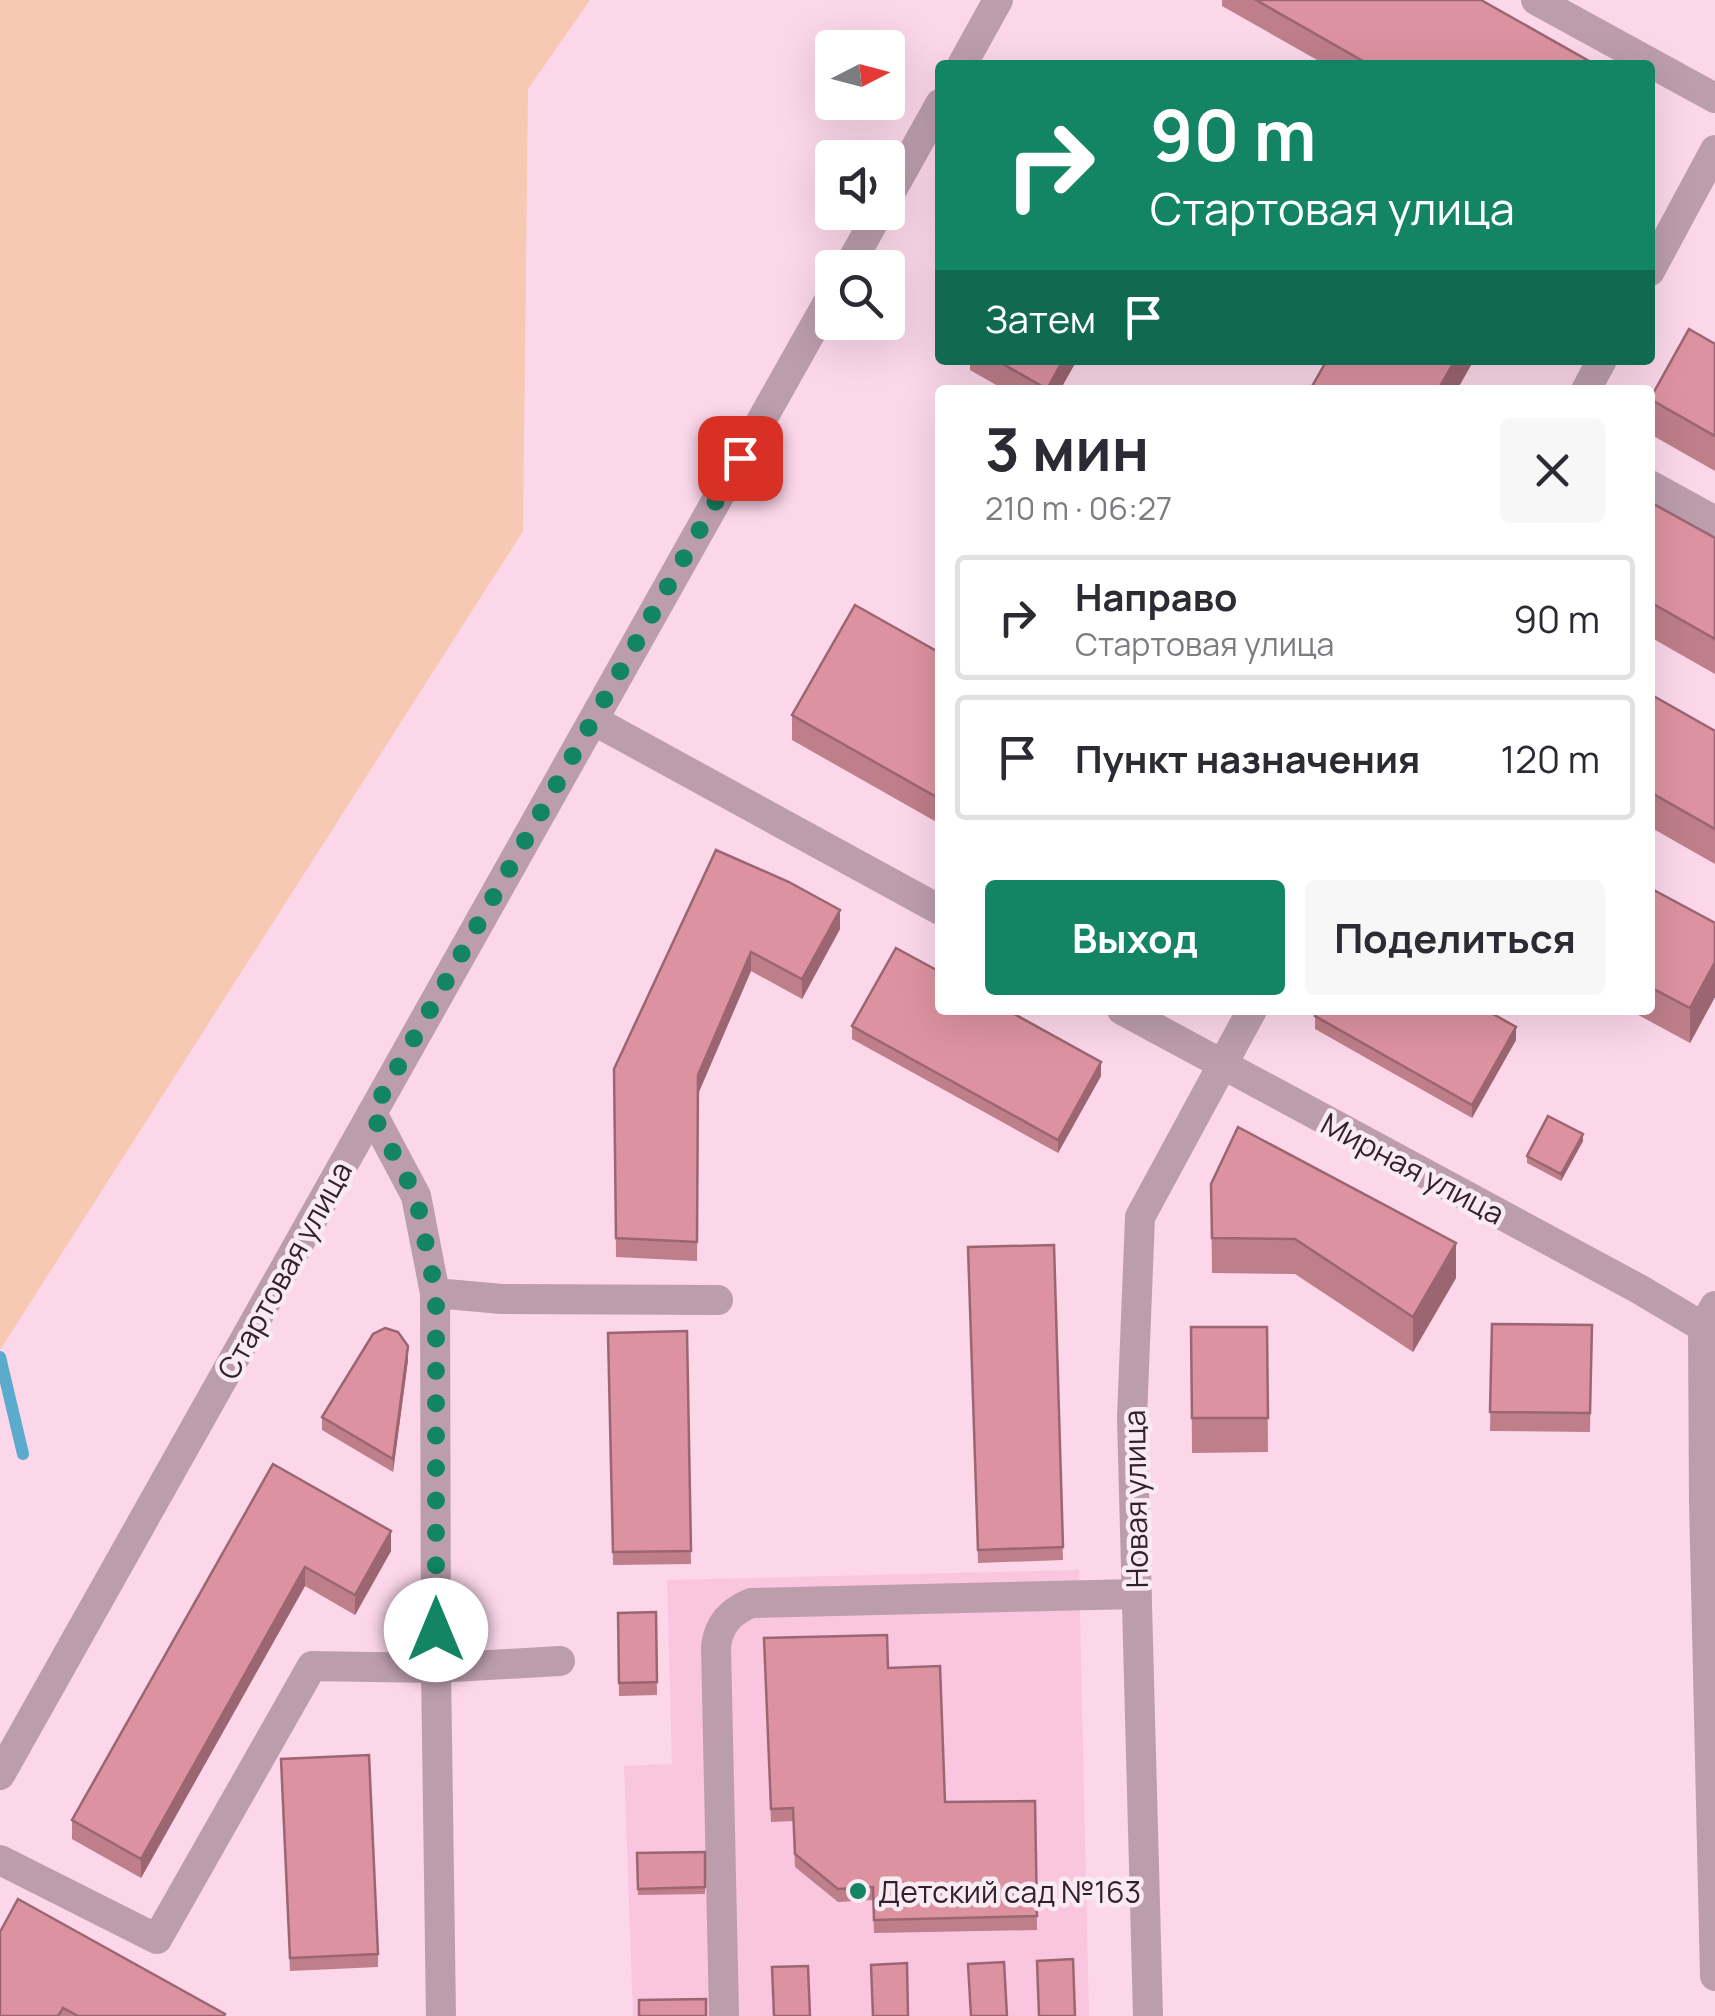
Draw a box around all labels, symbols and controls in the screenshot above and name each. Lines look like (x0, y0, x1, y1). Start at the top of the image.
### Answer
north arrow (815, 30, 905, 120)
map controls (815, 30, 905, 340)
text: 90 m (1150, 86, 1317, 182)
icon: right (985, 100, 1115, 230)
button: sound (815, 140, 905, 230)
text: Стартовая улица (1150, 177, 1515, 239)
button: search (815, 250, 905, 340)
icon: arrive (1116, 290, 1171, 345)
text: Затем (985, 292, 1096, 344)
text: 3 мин (985, 407, 1149, 489)
pin (698, 416, 783, 501)
button: close (1500, 418, 1605, 523)
icon: arrive (713, 431, 768, 486)
text: 210 m · 06:27 (985, 486, 1172, 530)
text: Направо (1075, 570, 1237, 622)
icon: right (990, 590, 1045, 645)
text: 90 m (1513, 592, 1600, 644)
text: Стартовая улица (1075, 622, 1334, 666)
icon: arrive (990, 730, 1045, 785)
text: Пункт назначения (1075, 732, 1420, 784)
text: 120 m (1501, 732, 1600, 784)
button: Выход (985, 880, 1285, 995)
button: Поделиться (1305, 880, 1605, 995)
street label: Мирная улица (1314, 1103, 1512, 1233)
street label: Стартовая улица (207, 1154, 361, 1386)
street label: Новая улица (1113, 1409, 1157, 1589)
position arrow (384, 1578, 488, 1682)
place label: Детский сад №163 (878, 1871, 1141, 1912)
marker: Детский сад №163 (847, 1880, 869, 1902)

